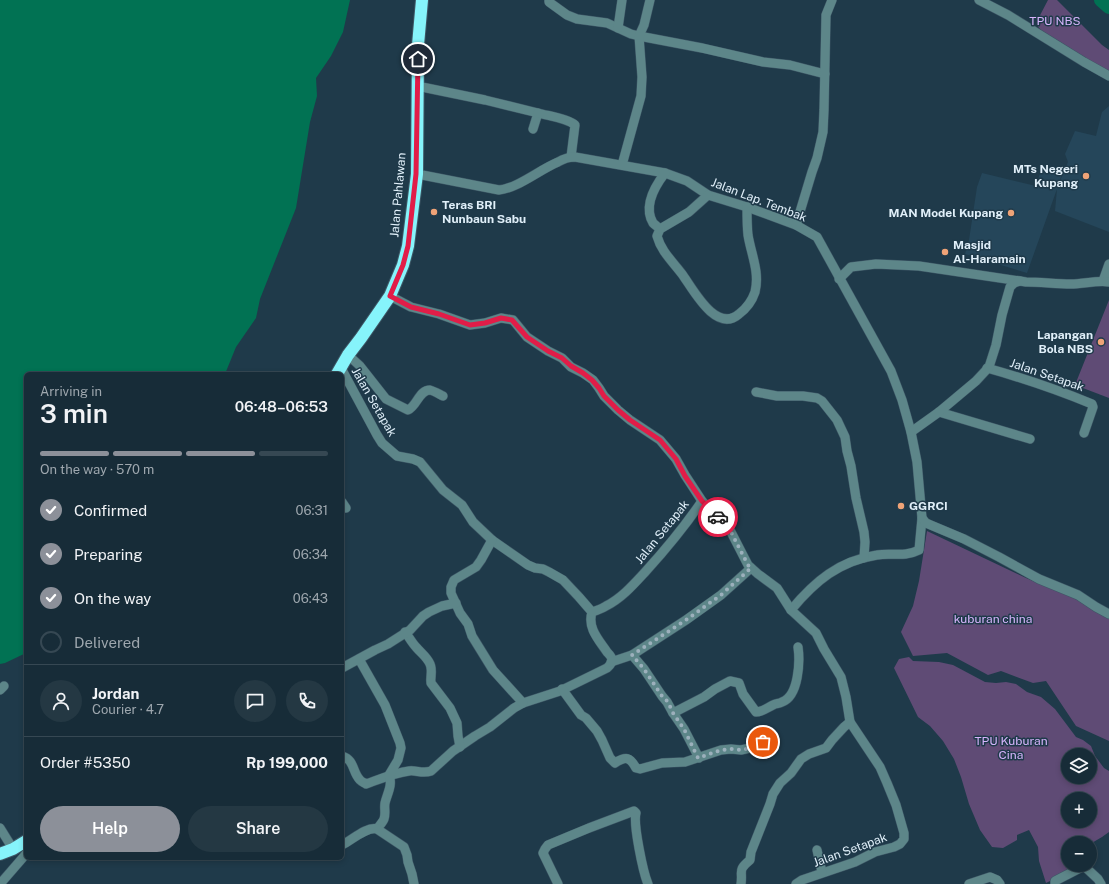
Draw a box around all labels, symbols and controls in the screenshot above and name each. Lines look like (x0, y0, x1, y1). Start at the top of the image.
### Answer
park label: TPU NBS (1029, 14, 1081, 28)
pin (401, 42, 435, 76)
icon: home (407, 48, 429, 70)
street label: Jalan Pahlawan (387, 152, 409, 238)
place label: MTs Negeri Kupang (1013, 162, 1078, 190)
marker: MTs Negeri Kupang (1081, 171, 1091, 181)
street label: Jalan Lap. Tembak (709, 175, 809, 225)
place label: Teras BRI Nunbaun Sabu (442, 198, 526, 226)
place label: MAN Model Kupang (888, 206, 1003, 220)
marker: Teras BRI Nunbaun Sabu (429, 207, 439, 217)
marker: MAN Model Kupang (1006, 208, 1016, 218)
place label: Masjid Al-Haramain (953, 238, 1026, 266)
marker: Masjid Al-Haramain (940, 247, 950, 257)
place label: Lapangan Bola NBS (1037, 328, 1093, 356)
marker: Lapangan Bola NBS (1096, 337, 1106, 347)
street label: Jalan Setapak (1008, 356, 1086, 394)
street label: Jalan Setapak (349, 365, 400, 439)
text: Arriving in (40, 384, 102, 399)
text: 3 min (40, 398, 108, 429)
text: 06:48–06:53 (235, 398, 328, 415)
text: On the way · 570 m (40, 462, 154, 477)
street label: Jalan Setapak (632, 497, 692, 567)
courier (698, 497, 738, 537)
icon: check (40, 499, 62, 521)
place label: GGRCI (909, 499, 948, 513)
marker: GGRCI (896, 501, 906, 511)
text: Confirmed (74, 502, 147, 519)
text: 06:31 (296, 503, 328, 518)
icon: car (707, 506, 729, 528)
icon: check (40, 543, 62, 565)
text: Preparing (74, 546, 143, 563)
text: 06:34 (293, 547, 328, 562)
icon: check (40, 587, 62, 609)
text: On the way (74, 590, 151, 607)
text: 06:43 (293, 591, 328, 606)
park label: kuburan china (954, 612, 1032, 626)
text: Delivered (74, 634, 140, 651)
button: person (40, 680, 82, 722)
button: chat (234, 680, 276, 722)
button: phone (286, 680, 328, 722)
text: Jordan (92, 685, 139, 702)
text: Courier · 4.7 (92, 702, 164, 717)
pin (746, 725, 780, 759)
icon: bag (752, 731, 774, 753)
park label: TPU Kuburan Cina (974, 734, 1048, 762)
map controls (1061, 748, 1097, 872)
button: layers (1061, 748, 1097, 784)
text: Order #5350 (40, 754, 131, 771)
text: Rp 199,000 (246, 754, 328, 771)
button: + (1061, 792, 1097, 828)
button: Help (40, 806, 180, 852)
button: Share (188, 806, 328, 852)
street label: Jalan Setapak (811, 830, 889, 870)
button: − (1061, 836, 1097, 872)

